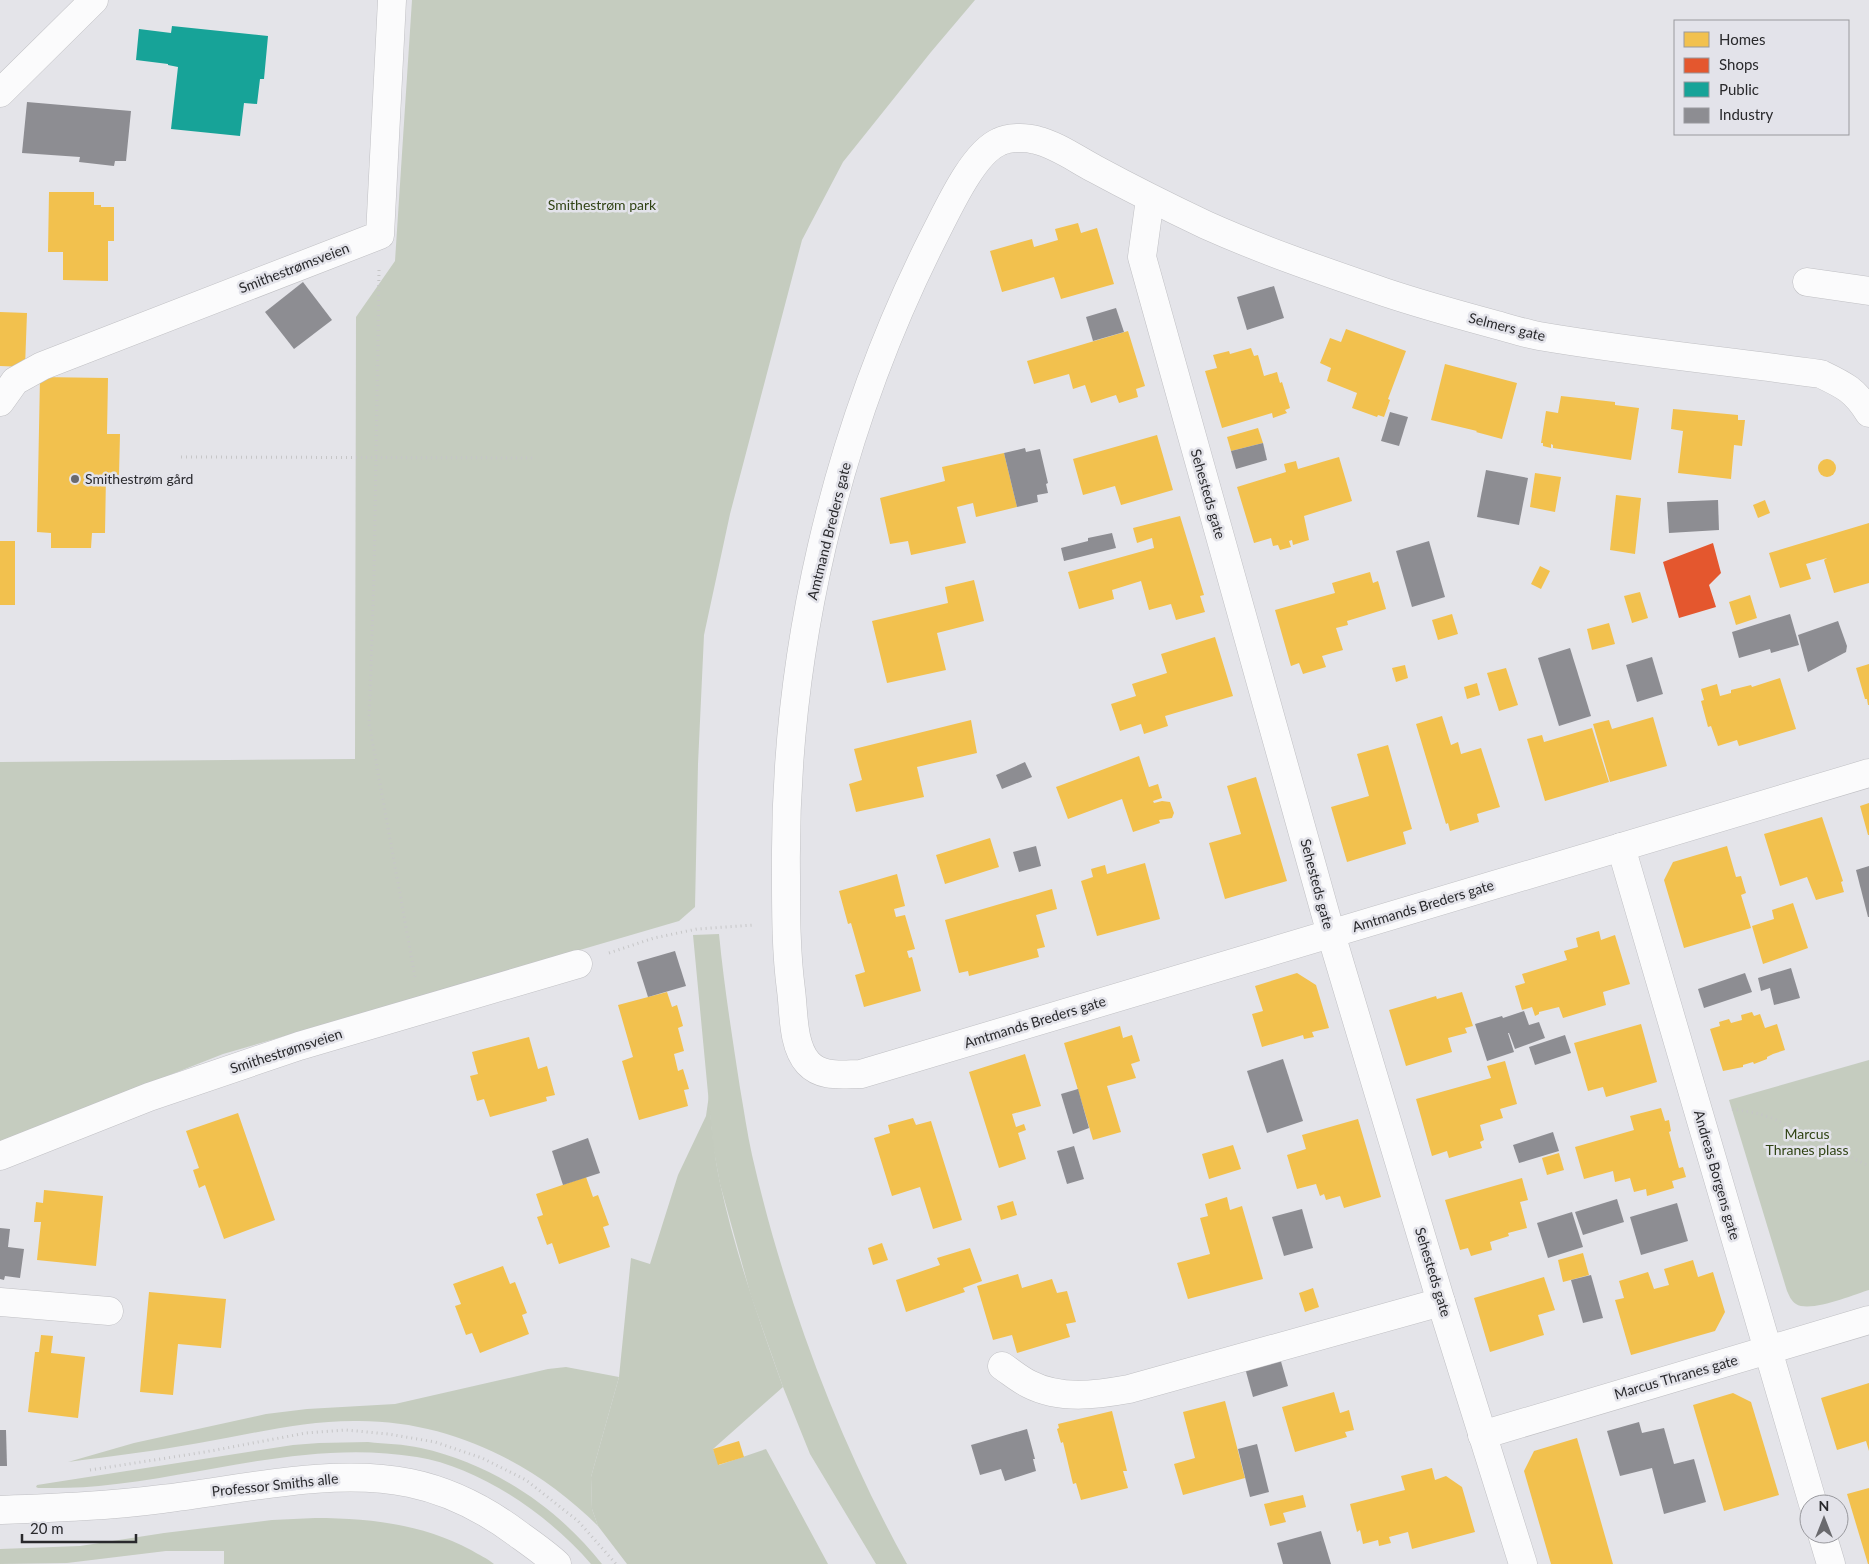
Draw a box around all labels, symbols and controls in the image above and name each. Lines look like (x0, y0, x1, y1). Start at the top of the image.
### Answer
legend (1674, 20, 1849, 135)
text: Homes (1719, 30, 1765, 48)
text: Shops (1719, 55, 1759, 73)
text: Public (1719, 80, 1759, 98)
text: Industry (1719, 105, 1774, 123)
park label: Smithestrøm park (548, 196, 657, 213)
street label: Smithestrømsveien (236, 239, 351, 296)
street label: Selmers gate (1467, 309, 1547, 344)
street label: Sehesteds gate (1188, 447, 1229, 541)
street label: Amtmand Breders gate (803, 460, 854, 601)
place label: Smithestrøm gård (85, 470, 193, 487)
marker: Smithestrøm gård (69, 473, 81, 485)
street label: Sehesteds gate (1297, 837, 1338, 931)
street label: Amtmands Breders gate (1350, 876, 1496, 935)
street label: Amtmands Breders gate (962, 992, 1108, 1051)
street label: Smithestrømsveien (228, 1024, 344, 1077)
street label: Andreas Borgens gate (1691, 1108, 1744, 1242)
park label: Marcus Thranes plass (1766, 1125, 1849, 1158)
street label: Sehesteds gate (1412, 1225, 1455, 1319)
street label: Marcus Thranes gate (1612, 1351, 1740, 1402)
street label: Professor Smiths alle (211, 1469, 339, 1500)
north arrow (1799, 1494, 1849, 1544)
text: N (1819, 1497, 1829, 1514)
scale bar (22, 1512, 136, 1544)
text: 20 m (30, 1519, 64, 1537)

